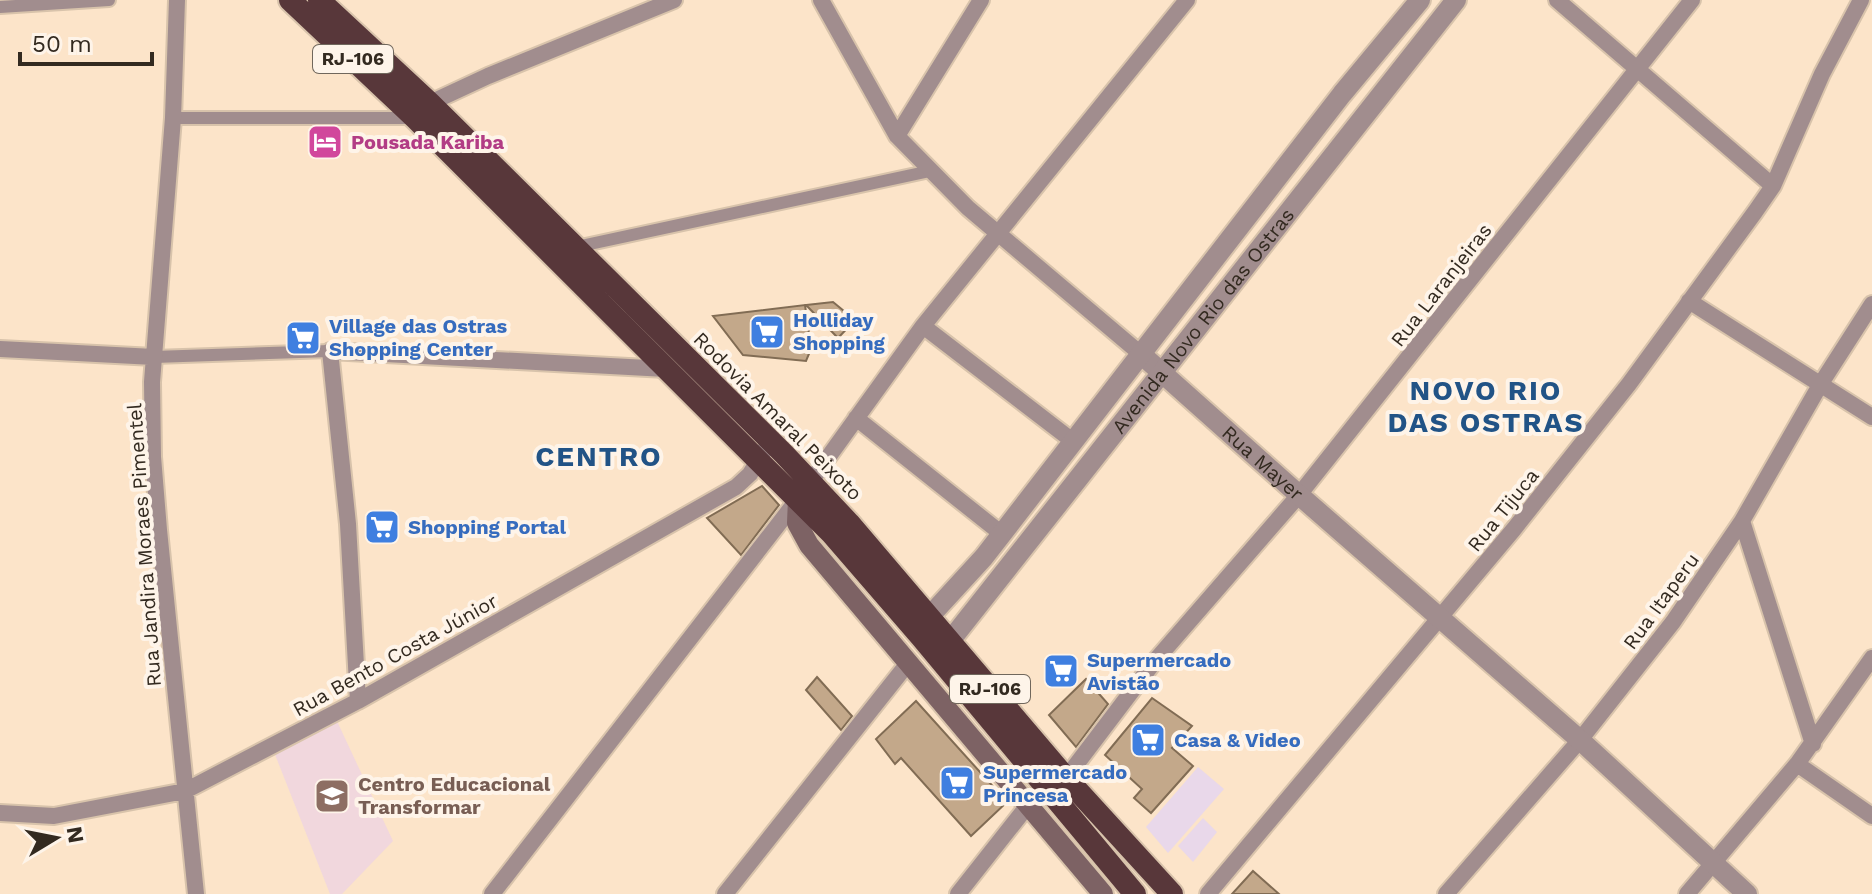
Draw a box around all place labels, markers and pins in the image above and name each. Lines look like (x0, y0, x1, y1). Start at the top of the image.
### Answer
hotel icon: Pousada Kariba (306, 123, 344, 161)
place label: Pousada Kariba (351, 130, 504, 154)
place label: Holliday Shopping (793, 308, 886, 355)
supermarket icon: Holliday Shopping (748, 313, 786, 351)
place label: Village das Ostras Shopping Center (329, 314, 508, 361)
supermarket icon: Village das Ostras Shopping Center (284, 319, 322, 357)
supermarket icon: Shopping Portal (363, 508, 401, 546)
place label: Shopping Portal (408, 515, 566, 539)
place label: Supermercado Avistão (1087, 648, 1231, 695)
supermarket icon: Supermercado Avistão (1042, 652, 1080, 690)
supermarket icon: Casa & Video (1129, 721, 1167, 759)
place label: Casa & Video (1174, 728, 1301, 752)
place label: Supermercado Princesa (983, 760, 1127, 807)
supermarket icon: Supermercado Princesa (938, 764, 976, 802)
place label: Centro Educacional Transformar (358, 772, 551, 819)
school or university icon: Centro Educacional Transformar (313, 777, 351, 815)

